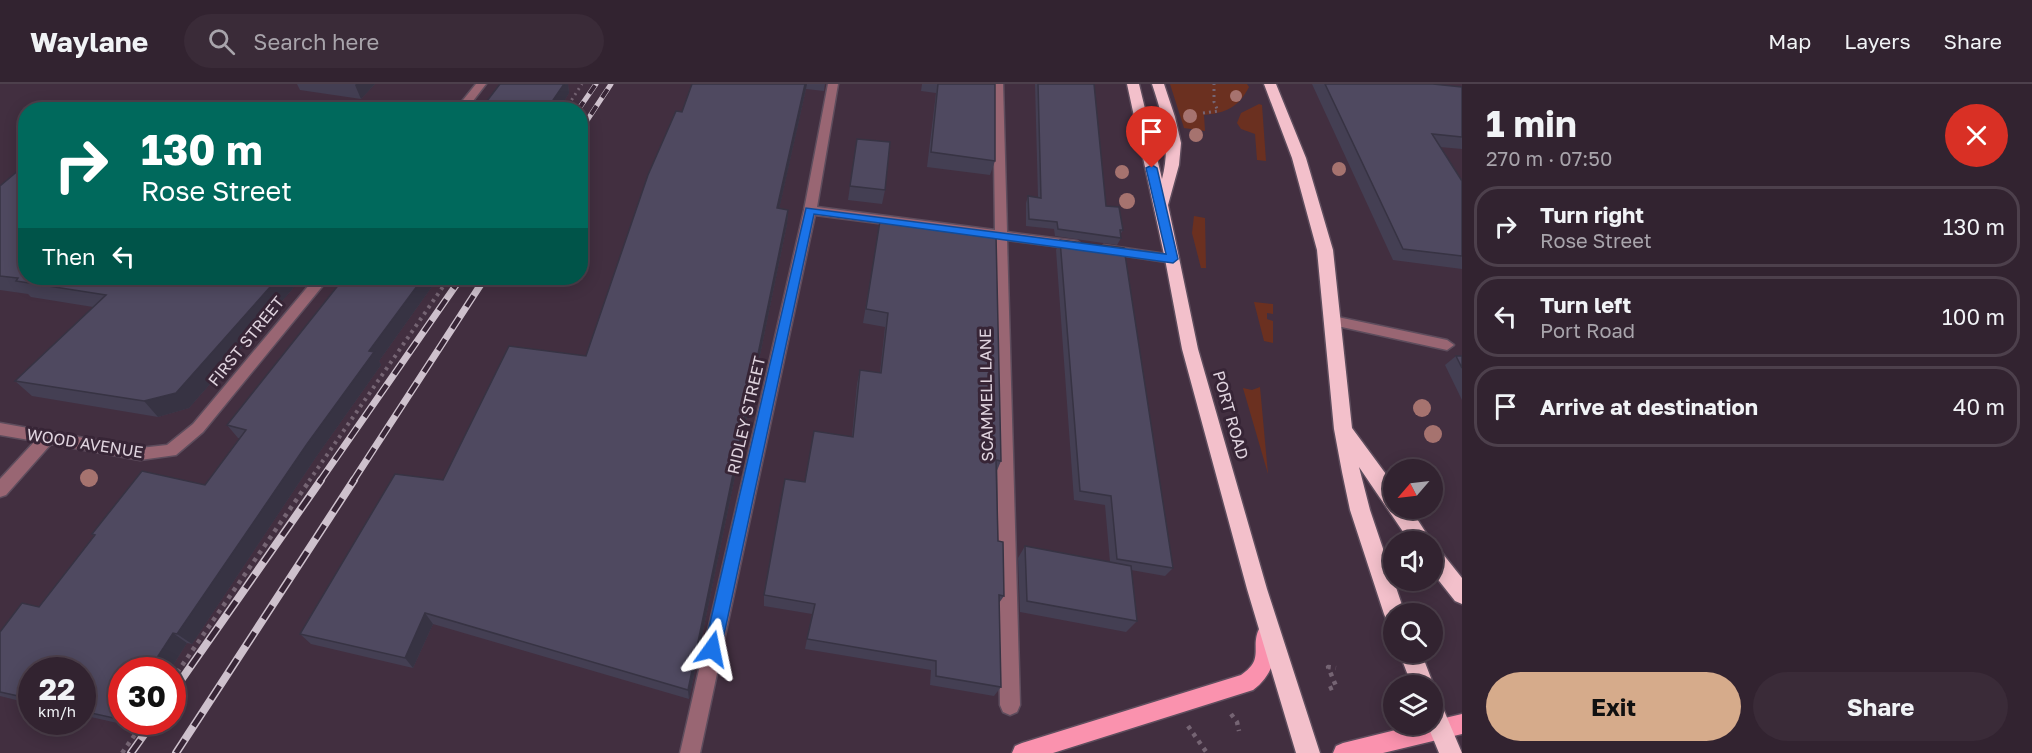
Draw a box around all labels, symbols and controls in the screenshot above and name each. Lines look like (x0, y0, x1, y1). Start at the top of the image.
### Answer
search box (184, 14, 604, 68)
text: Waylane (30, 25, 148, 58)
icon: search (205, 25, 238, 58)
text: Search here (253, 28, 379, 55)
text: Map (1768, 28, 1811, 54)
text: Layers (1844, 28, 1911, 54)
text: Share (1944, 28, 2002, 54)
text: 1 min (1486, 102, 1577, 145)
button: close (1945, 104, 2008, 167)
pin (1126, 106, 1177, 168)
icon: arrive (1135, 115, 1168, 148)
text: 130 m (141, 124, 263, 174)
icon: right (42, 126, 120, 204)
text: 270 m · 07:50 (1486, 146, 1612, 170)
text: Rose Street (141, 175, 292, 207)
text: Turn right (1540, 201, 1644, 228)
icon: right (1489, 210, 1522, 243)
text: 130 m (1943, 213, 2005, 240)
text: Rose Street (1540, 228, 1652, 252)
icon: left (107, 240, 140, 273)
text: Then (42, 243, 95, 270)
text: Turn left (1540, 291, 1631, 318)
street label: FIRST STREET (204, 292, 288, 390)
icon: left (1489, 300, 1522, 333)
text: 100 m (1942, 303, 2005, 330)
text: Port Road (1540, 318, 1635, 342)
street label: SCAMMELL LANE (975, 328, 997, 462)
street label: RIDLEY STREET (723, 354, 769, 476)
street label: PORT ROAD (1209, 368, 1253, 462)
icon: arrive (1489, 390, 1522, 423)
text: Arrive at destination (1540, 393, 1758, 420)
text: 40 m (1953, 393, 2005, 420)
street label: WOOD AVENUE (25, 424, 145, 462)
north arrow (1383, 459, 1443, 519)
map controls (1383, 459, 1443, 735)
button: sound (1383, 531, 1443, 591)
button: search (1383, 603, 1443, 663)
position arrow (680, 617, 744, 681)
speed limit sign: 30 (108, 657, 186, 735)
text: 22 (39, 671, 75, 707)
button: Exit (1486, 672, 1741, 741)
button: Share (1753, 672, 2008, 741)
button: layers (1383, 675, 1443, 735)
text: km/h (38, 702, 76, 720)

